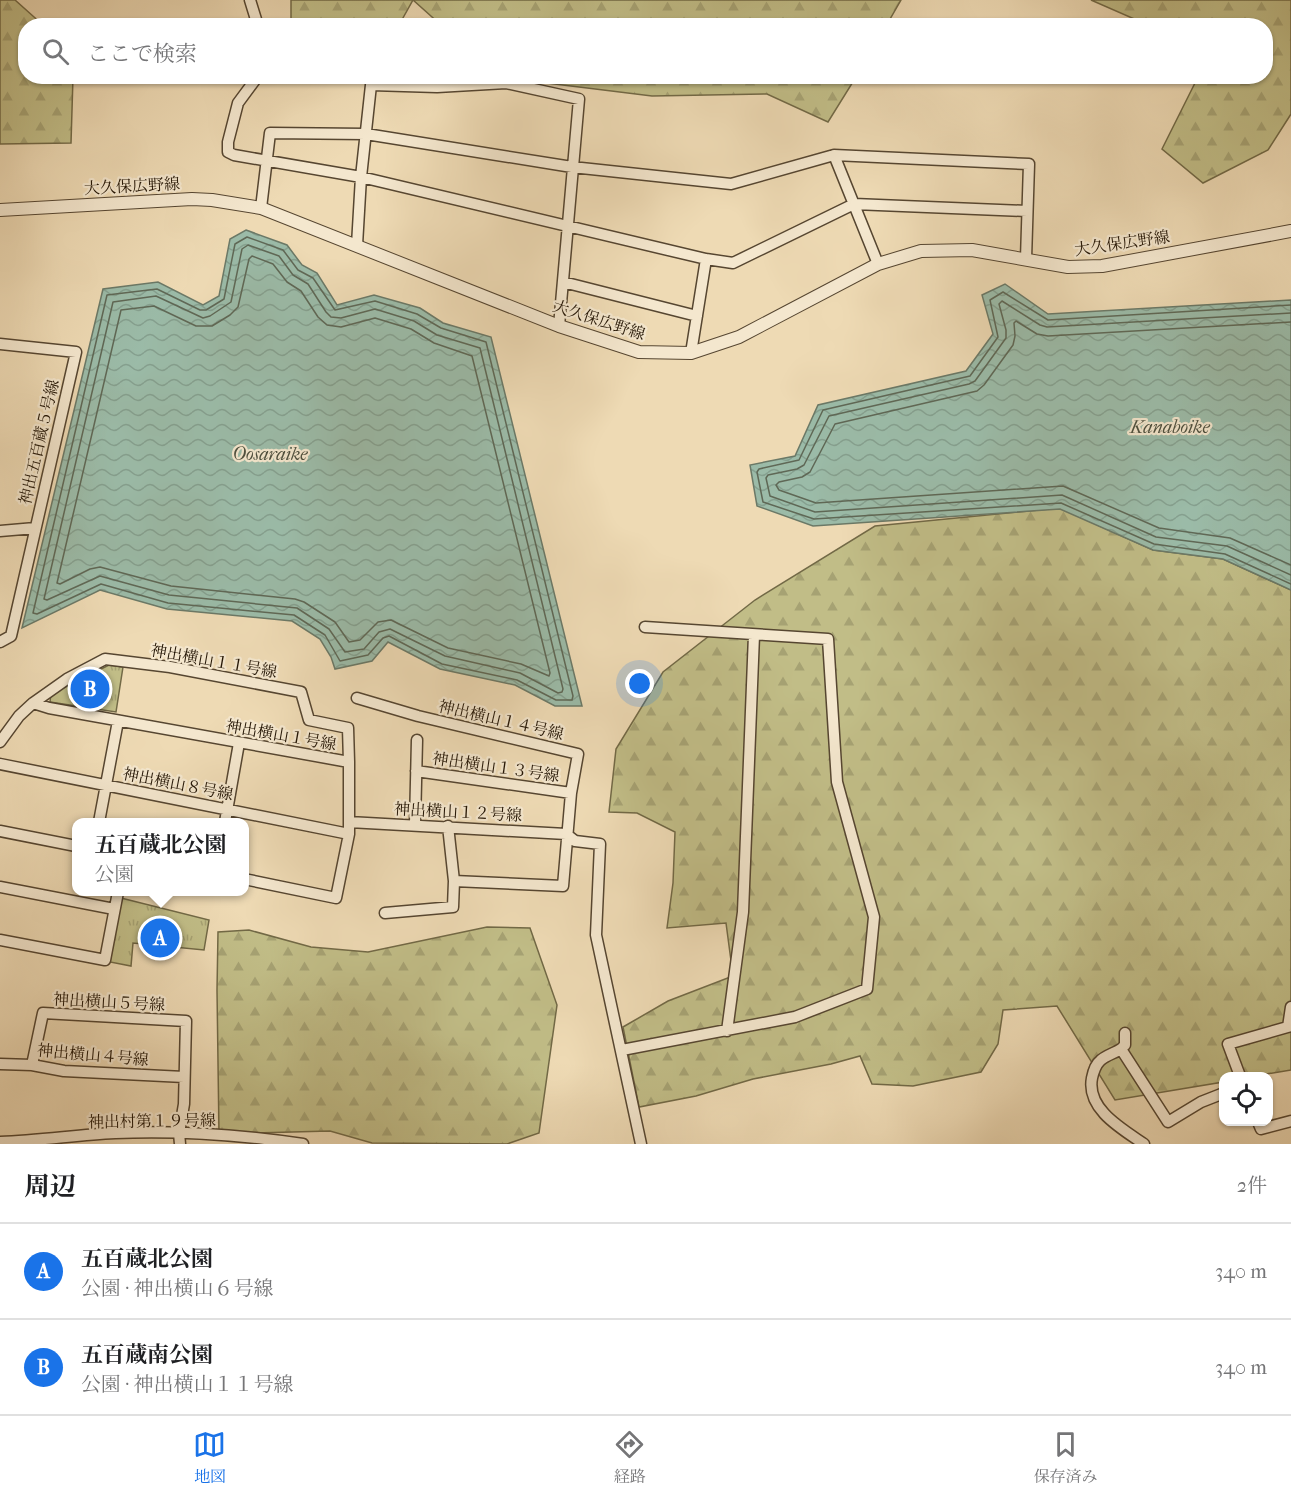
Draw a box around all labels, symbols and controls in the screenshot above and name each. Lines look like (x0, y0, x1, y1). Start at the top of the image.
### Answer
search box (18, 18, 1273, 84)
icon: search (39, 35, 72, 68)
text: ここで検索 (87, 41, 197, 67)
street label: 大久保広野線 (84, 174, 180, 198)
street label: 大久保広野線 (1073, 227, 1171, 259)
street label: 大久保広野線 (550, 296, 648, 344)
street label: 神出五百蔵５号線 (15, 377, 63, 507)
water label: Kanaboike (1128, 417, 1211, 438)
water label: Oosaraike (232, 444, 308, 465)
street label: 神出横山１１号線 (149, 641, 279, 681)
pin: B (70, 666, 110, 712)
your location (625, 669, 654, 698)
street label: 神出横山１４号線 (436, 696, 566, 744)
street label: 神出横山１号線 (224, 716, 338, 754)
street label: 神出横山１３号線 (431, 749, 561, 785)
street label: 神出横山８号線 (121, 764, 235, 804)
street label: 神出横山１２号線 (394, 799, 522, 825)
popup (72, 818, 249, 896)
text: 五百蔵北公園 (94, 832, 227, 858)
text: 公園 (94, 863, 134, 886)
pin: A (140, 916, 180, 960)
street label: 神出横山５号線 (53, 990, 165, 1014)
street label: 神出横山４号線 (36, 1041, 150, 1069)
map controls (1219, 1072, 1273, 1126)
button: locate (1219, 1072, 1273, 1126)
street label: 神出村第１９号線 (88, 1110, 216, 1132)
text: 周辺 (24, 1171, 76, 1202)
text: 2件 (1237, 1174, 1267, 1197)
text: 五百蔵北公園 (81, 1246, 213, 1272)
text: A (37, 1260, 50, 1283)
text: 340 m (1215, 1260, 1267, 1283)
text: 公園 · 神出横山６号線 (81, 1277, 274, 1300)
text: 五百蔵南公園 (81, 1342, 213, 1368)
text: B (37, 1356, 50, 1379)
text: 340 m (1215, 1356, 1267, 1379)
text: 公園 · 神出横山１１号線 (81, 1373, 294, 1396)
tab: 地図 (193, 1428, 226, 1487)
tab: 経路 (613, 1428, 646, 1487)
tab: 保存済み (1033, 1428, 1097, 1487)

